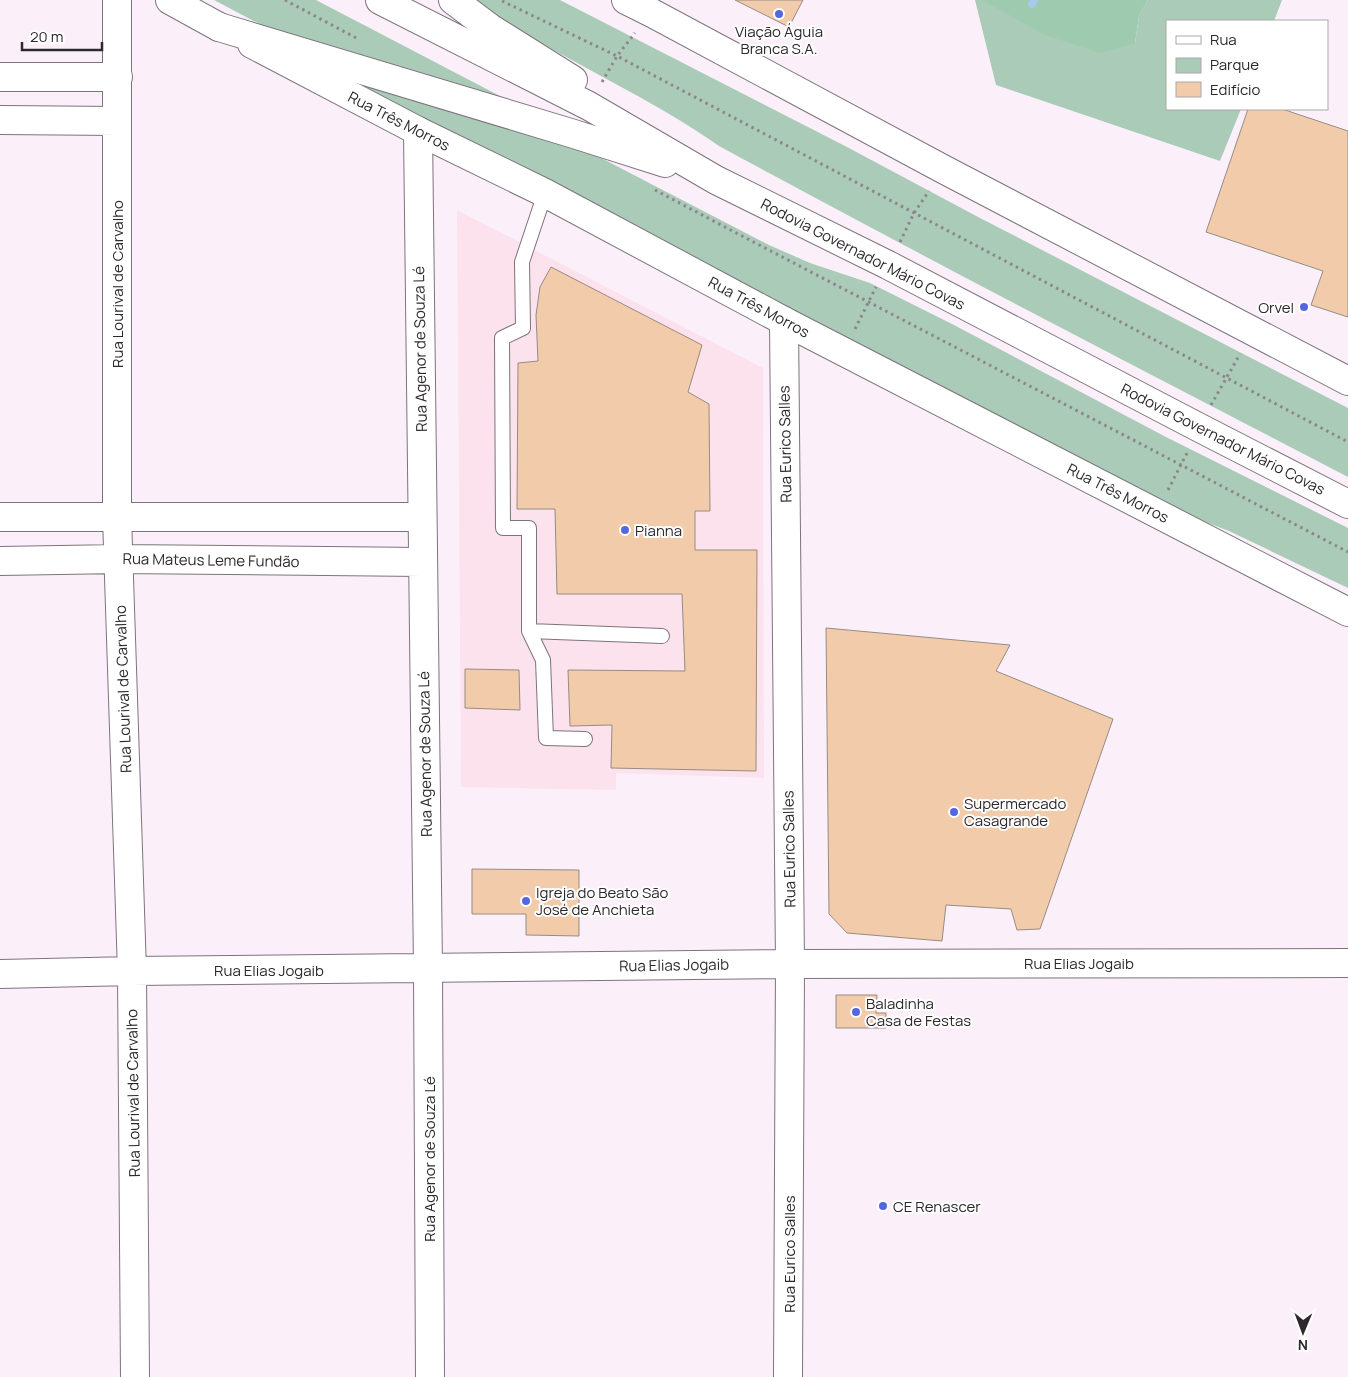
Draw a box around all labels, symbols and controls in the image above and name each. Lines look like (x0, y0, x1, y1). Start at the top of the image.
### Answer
marker: Viação Águia Branca S.A. (773, 8, 785, 20)
scale bar (22, 20, 102, 52)
legend (1166, 20, 1328, 110)
place label: Viação Águia Branca S.A. (735, 21, 823, 59)
text: 20 m (30, 26, 63, 47)
text: Rua (1210, 29, 1237, 50)
text: Parque (1210, 54, 1259, 75)
text: Edifício (1210, 79, 1261, 100)
street label: Rua Três Morros (344, 86, 454, 156)
street label: Rodovia Governador Mário Covas (757, 193, 969, 315)
street label: Rua Lourival de Carvalho (107, 200, 128, 368)
street label: Rua Agenor de Souza Lé (408, 266, 432, 432)
street label: Rua Três Morros (705, 271, 813, 343)
place label: Orvel (1258, 297, 1294, 318)
marker: Orvel (1298, 301, 1310, 313)
street label: Rodovia Governador Mário Covas (1117, 378, 1329, 500)
street label: Rua Eurico Salles (773, 385, 797, 503)
street label: Rua Três Morros (1063, 458, 1173, 528)
place label: Pianna (635, 520, 682, 541)
marker: Pianna (619, 524, 631, 536)
street label: Rua Mateus Leme Fundão (122, 548, 300, 572)
street label: Rua Lourival de Carvalho (110, 605, 136, 773)
street label: Rua Agenor de Souza Lé (413, 671, 437, 837)
street label: Rua Eurico Salles (777, 790, 801, 908)
place label: Supermercado Casagrande (964, 793, 1066, 831)
marker: Supermercado Casagrande (948, 806, 960, 818)
place label: Igreja do Beato São José de Anchieta (536, 882, 669, 920)
marker: Igreja do Beato São José de Anchieta (520, 895, 532, 907)
street label: Rua Elias Jogaib (1024, 953, 1134, 974)
street label: Rua Elias Jogaib (619, 954, 729, 976)
street label: Rua Elias Jogaib (214, 960, 324, 981)
place label: Baladinha Casa de Festas (866, 993, 971, 1031)
marker: Baladinha Casa de Festas (850, 1006, 862, 1018)
street label: Rua Lourival de Carvalho (121, 1009, 145, 1177)
street label: Rua Agenor de Souza Lé (419, 1076, 440, 1242)
street label: Rua Eurico Salles (779, 1195, 800, 1313)
place label: CE Renascer (893, 1196, 981, 1217)
marker: CE Renascer (877, 1200, 889, 1212)
north arrow (1278, 1307, 1328, 1357)
text: N (1298, 1336, 1308, 1355)

